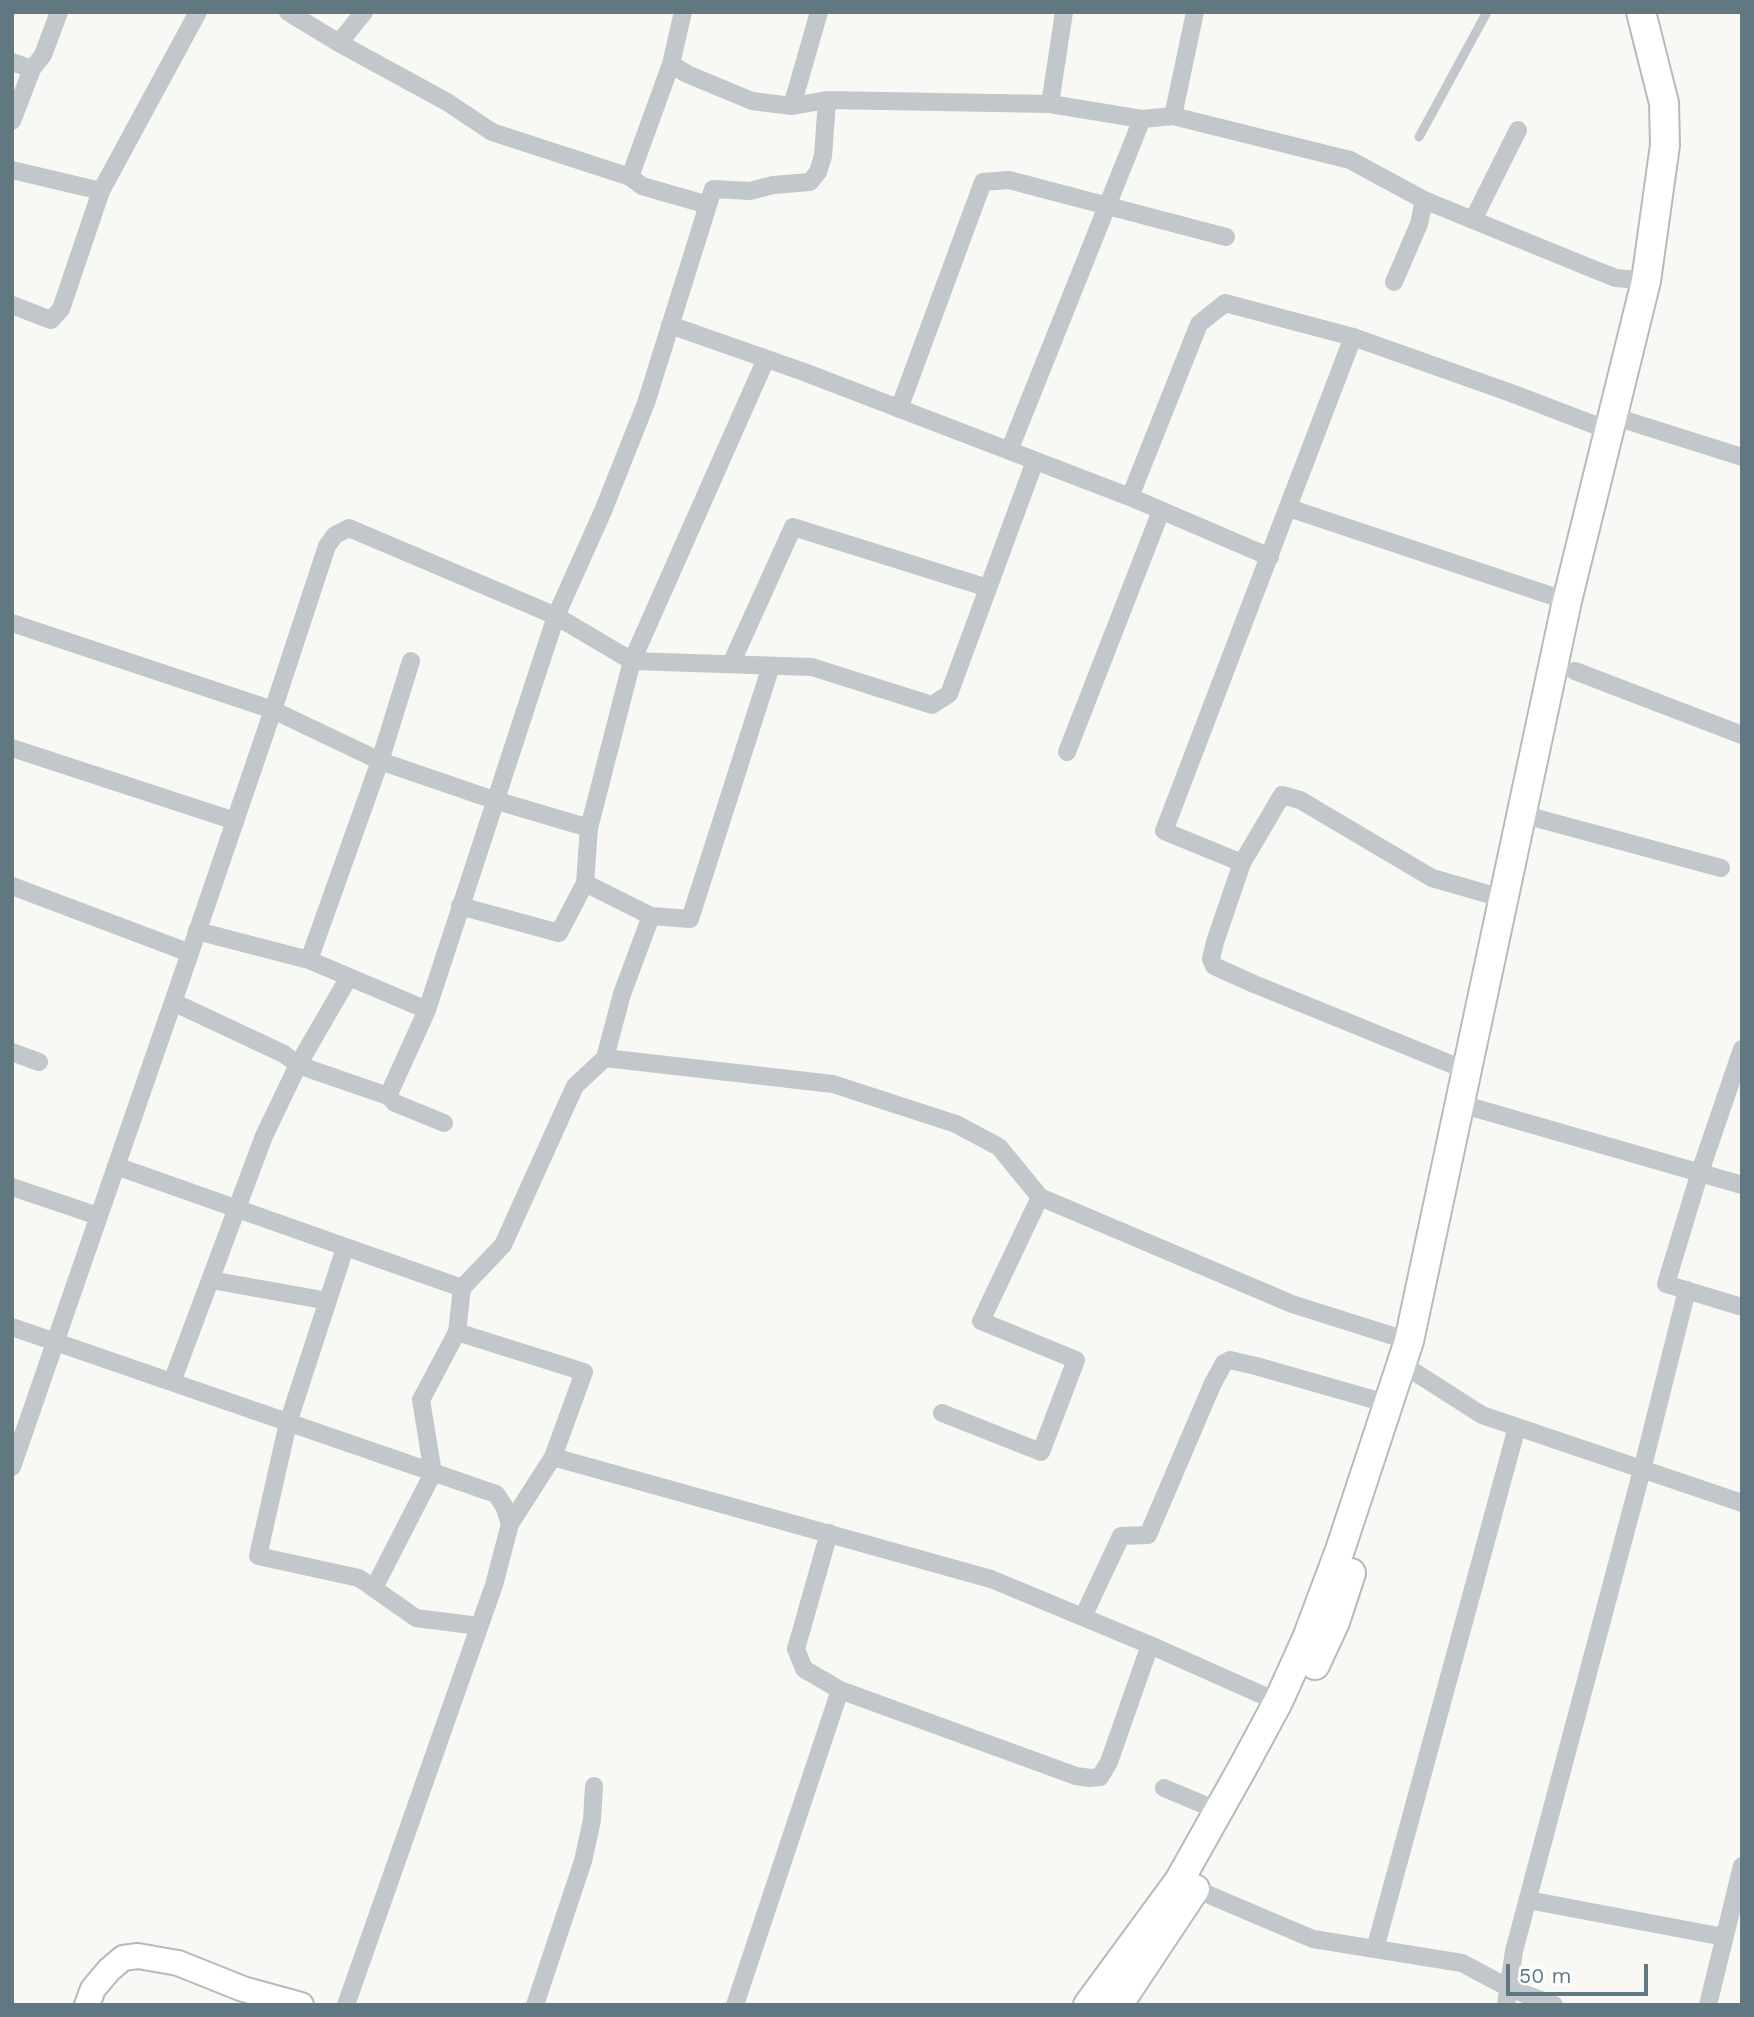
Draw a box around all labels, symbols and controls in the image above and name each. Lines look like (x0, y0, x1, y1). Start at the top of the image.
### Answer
scale bar (1509, 1951, 1651, 1995)
text: 50 m (1519, 1963, 1571, 1988)

